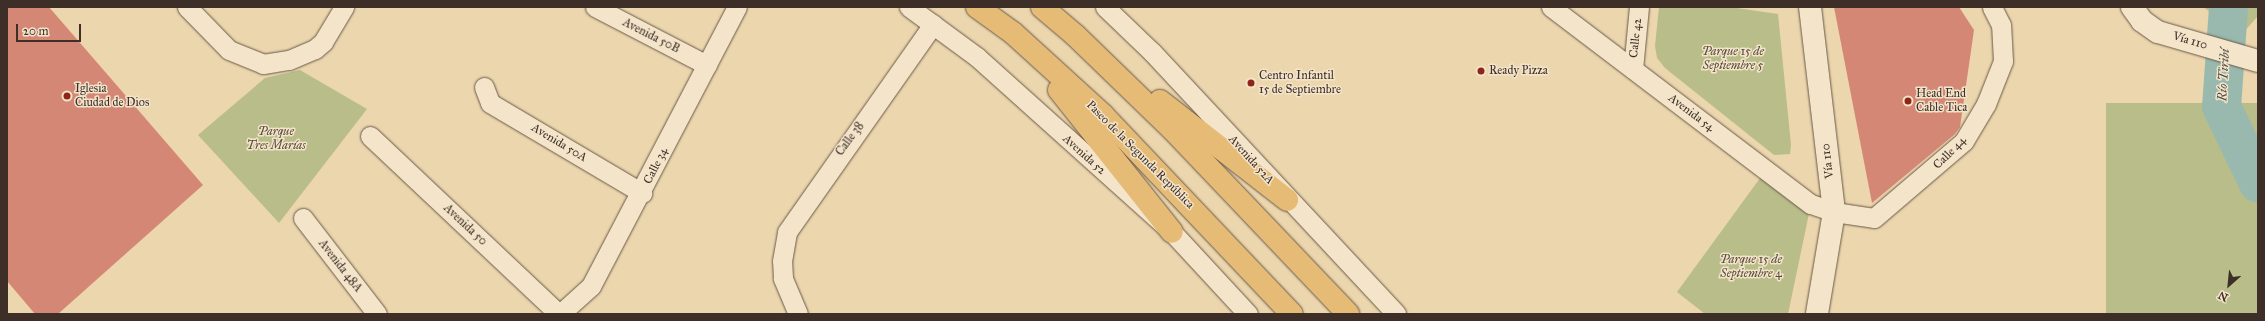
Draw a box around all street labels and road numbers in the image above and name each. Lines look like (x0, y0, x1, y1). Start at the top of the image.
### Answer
street label: Avenida 50B (620, 15, 682, 57)
street label: Calle 42 (1627, 17, 1645, 59)
street label: Vía 110 (2171, 29, 2209, 53)
street label: Avenida 54 (1665, 91, 1717, 135)
street label: Paseo de la Segunda República (1083, 98, 1197, 212)
street label: Calle 38 (833, 119, 867, 159)
street label: Avenida 50A (529, 121, 589, 165)
street label: Avenida 52 (1059, 132, 1109, 178)
street label: Avenida 52A (1225, 132, 1277, 188)
street label: Calle 44 (1931, 134, 1969, 172)
street label: Vía 110 (1819, 143, 1837, 179)
street label: Calle 34 (641, 145, 671, 187)
street label: Avenida 50 (440, 201, 490, 249)
street label: Avenida 48A (315, 237, 365, 295)

